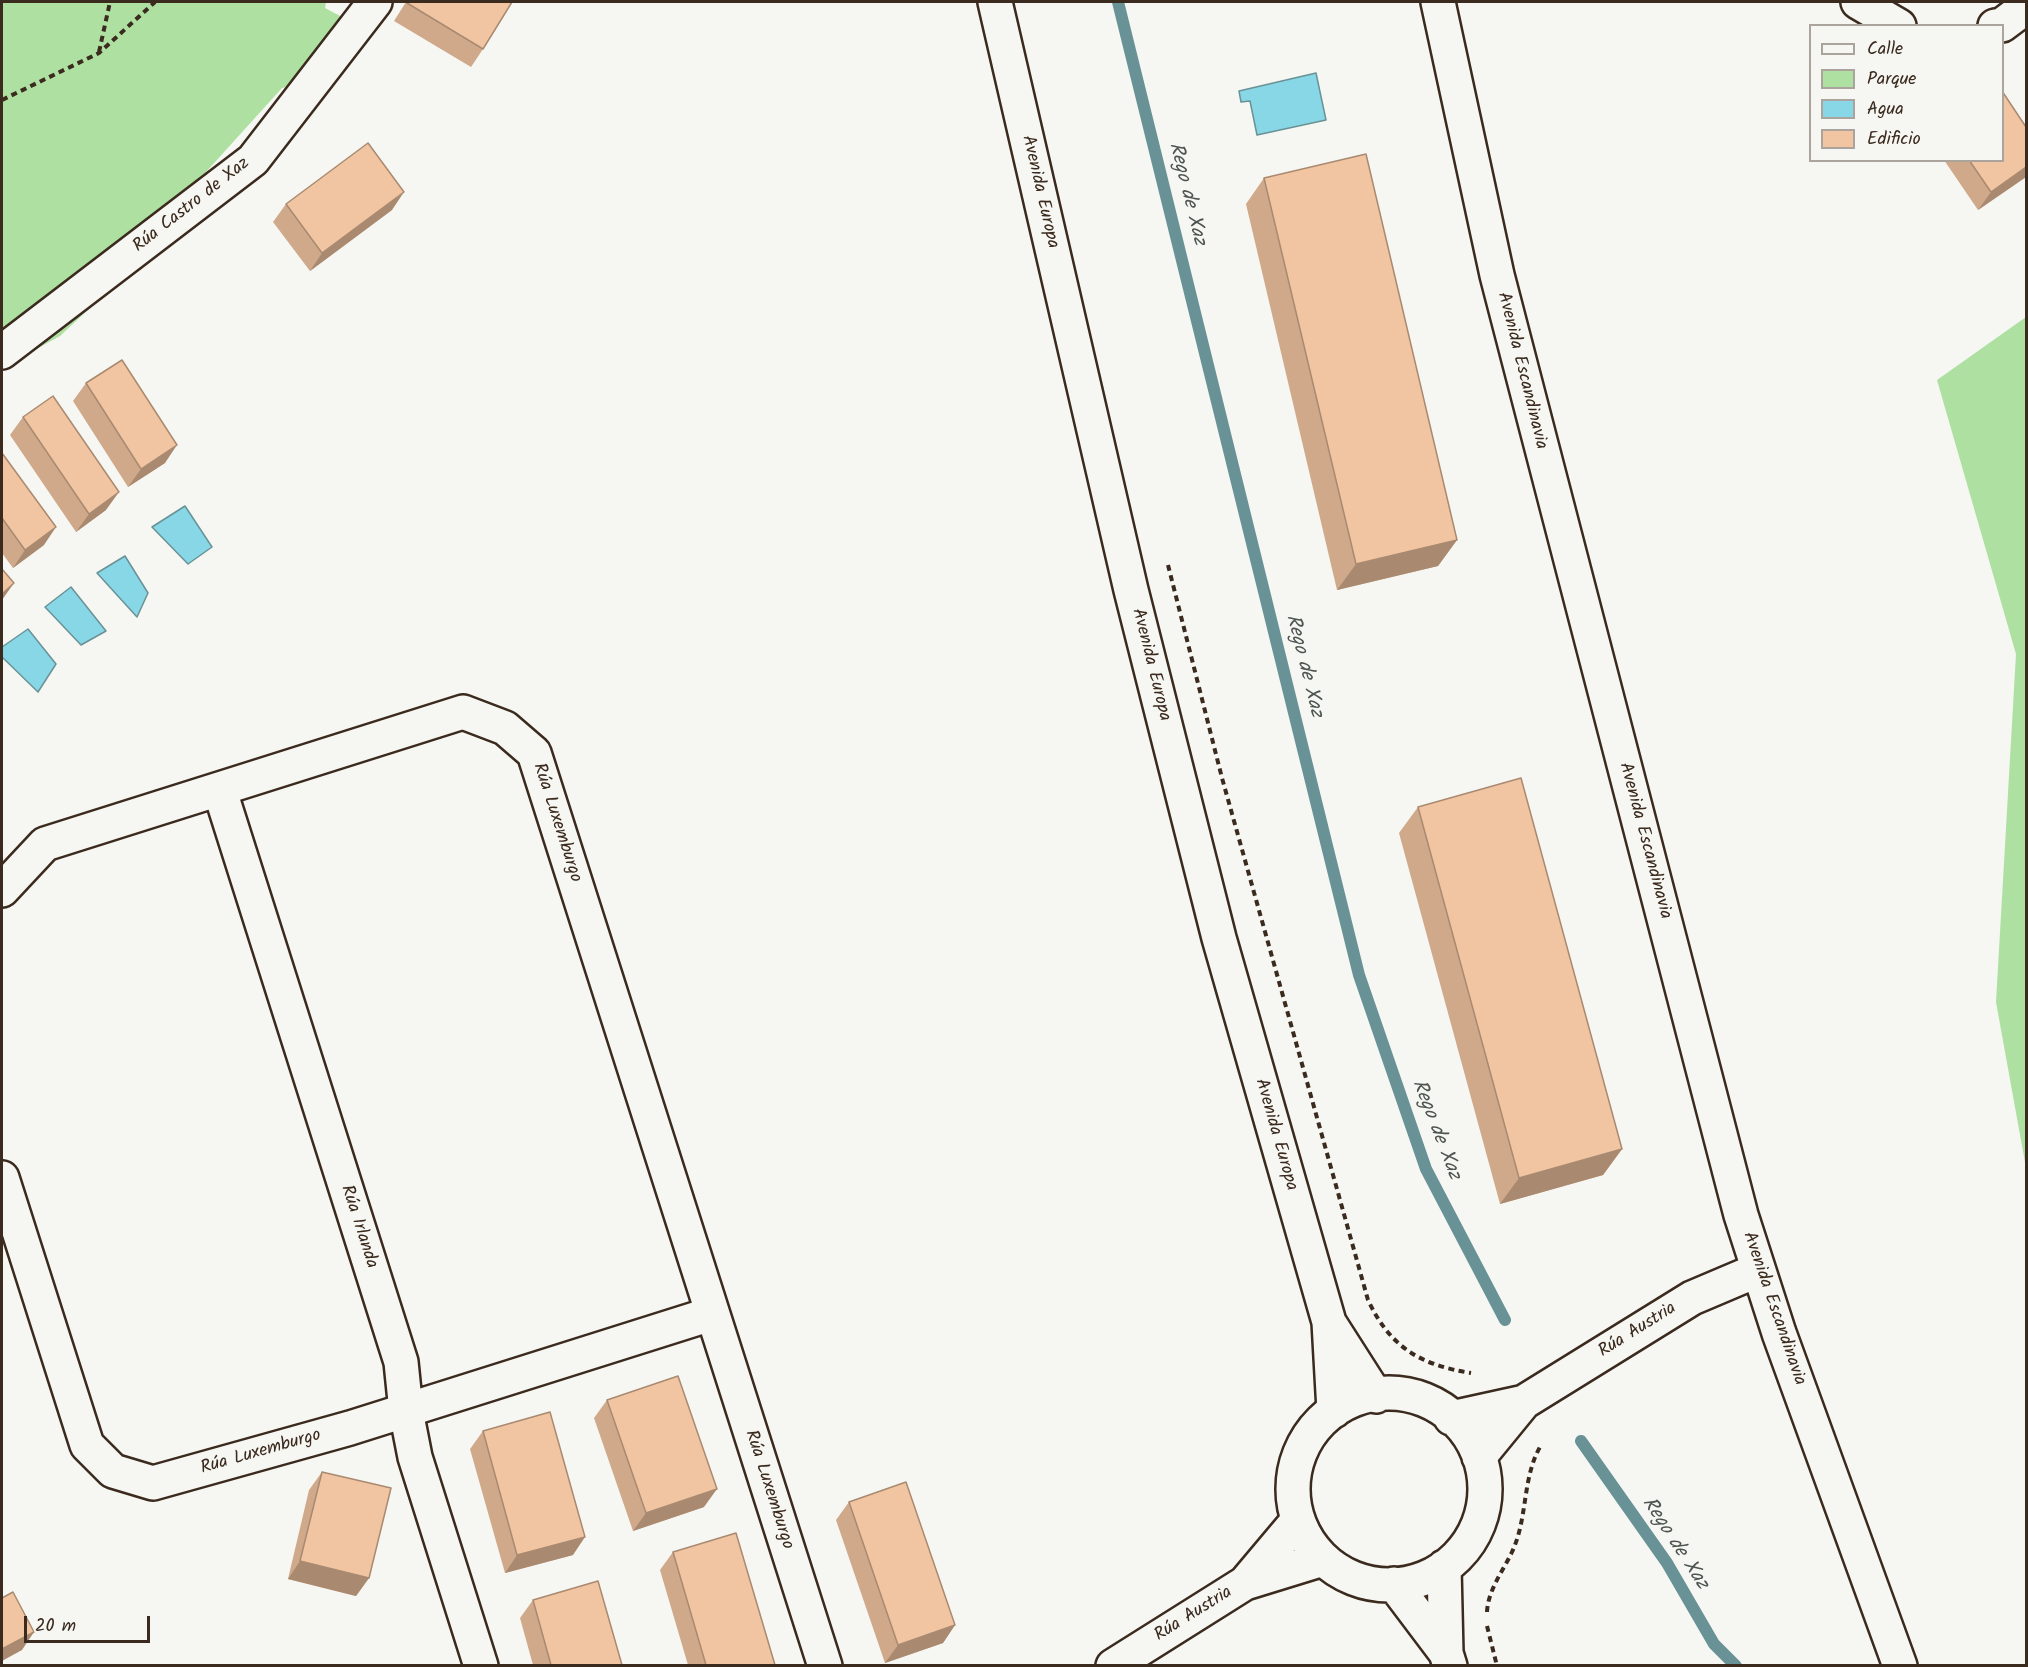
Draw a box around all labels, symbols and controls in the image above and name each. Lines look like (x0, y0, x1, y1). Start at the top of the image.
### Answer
legend (1809, 24, 2004, 162)
text: Calle (1867, 35, 1903, 64)
text: Parque (1867, 65, 1916, 94)
text: Agua (1867, 95, 1904, 124)
text: Edificio (1867, 125, 1921, 154)
street label: Avenida Europa (1015, 133, 1063, 251)
water label: Rego de Xaz (1162, 140, 1210, 248)
street label: Rúa Castro de Xaz (129, 154, 255, 258)
street label: Avenida Escandinavia (1491, 290, 1551, 452)
street label: Avenida Europa (1126, 606, 1174, 724)
water label: Rego de Xaz (1279, 612, 1327, 720)
street label: Avenida Escandinavia (1613, 760, 1675, 922)
street label: Rúa Luxemburgo (527, 761, 585, 885)
street label: Avenida Europa (1249, 1077, 1301, 1193)
water label: Rego de Xaz (1405, 1077, 1465, 1183)
street label: Rúa Irlanda (334, 1183, 382, 1271)
street label: Avenida Escandinavia (1737, 1229, 1809, 1389)
street label: Rúa Austria (1595, 1299, 1681, 1363)
street label: Rúa Luxemburgo (198, 1426, 324, 1480)
street label: Rúa Luxemburgo (739, 1428, 797, 1552)
water label: Rego de Xaz (1635, 1493, 1713, 1595)
street label: Rúa Austria (1151, 1583, 1237, 1647)
scale bar (27, 1604, 153, 1642)
text: 20 m (35, 1612, 76, 1641)

